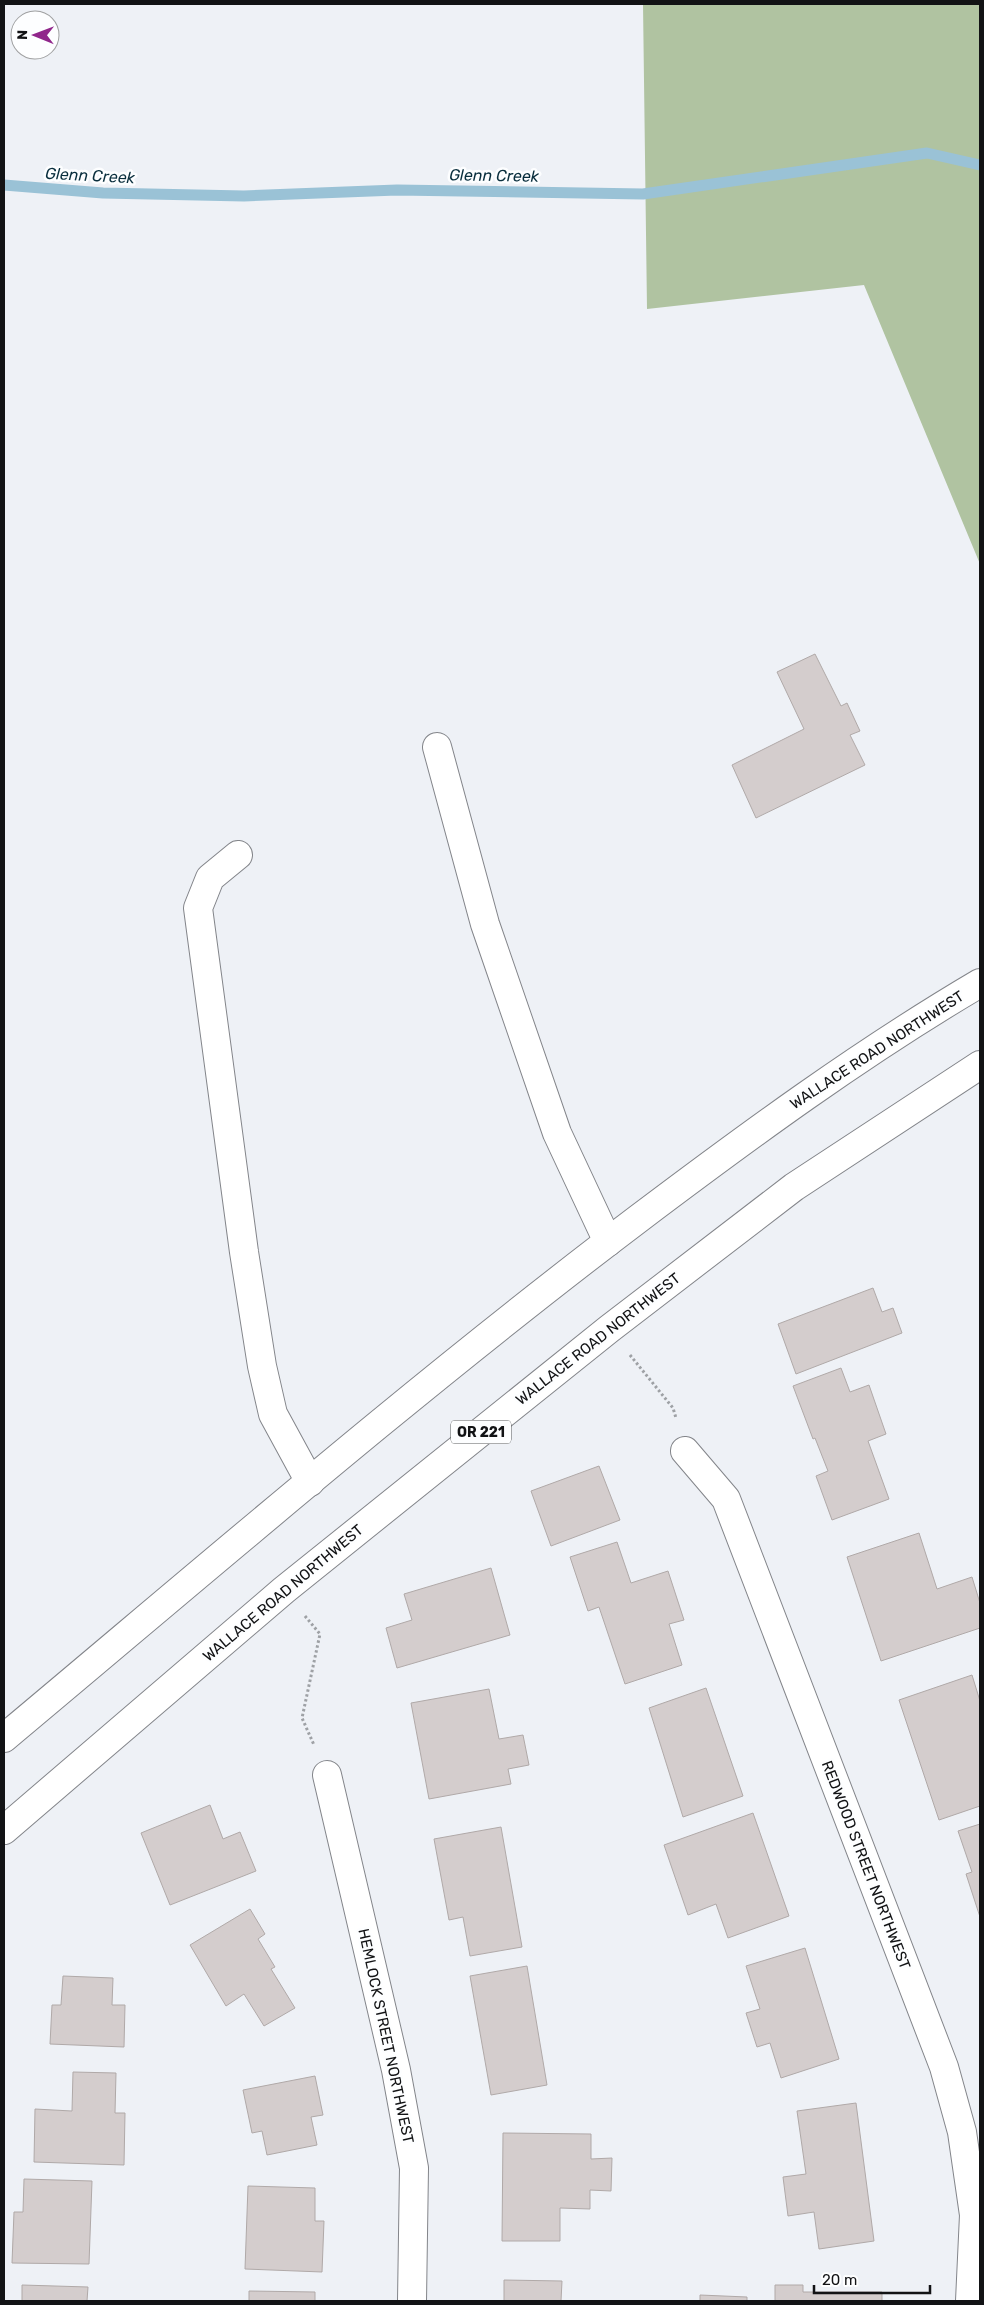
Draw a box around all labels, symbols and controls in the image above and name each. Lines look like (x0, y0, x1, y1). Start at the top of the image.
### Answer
north arrow (10, 10, 60, 60)
text: N (14, 30, 31, 40)
water label: Glenn Creek (45, 164, 136, 187)
water label: Glenn Creek (449, 165, 540, 186)
street label: WALLACE ROAD NORTHWEST (787, 987, 968, 1113)
street label: WALLACE ROAD NORTHWEST (512, 1269, 684, 1409)
road number: OR 221 (451, 1420, 511, 1444)
street label: WALLACE ROAD NORTHWEST (199, 1520, 367, 1665)
street label: REDWOOD STREET NORTHWEST (818, 1758, 914, 1972)
street label: HEMLOCK STREET NORTHWEST (354, 1927, 418, 2145)
scale bar (814, 2262, 930, 2294)
text: 20 m (822, 2271, 857, 2289)

